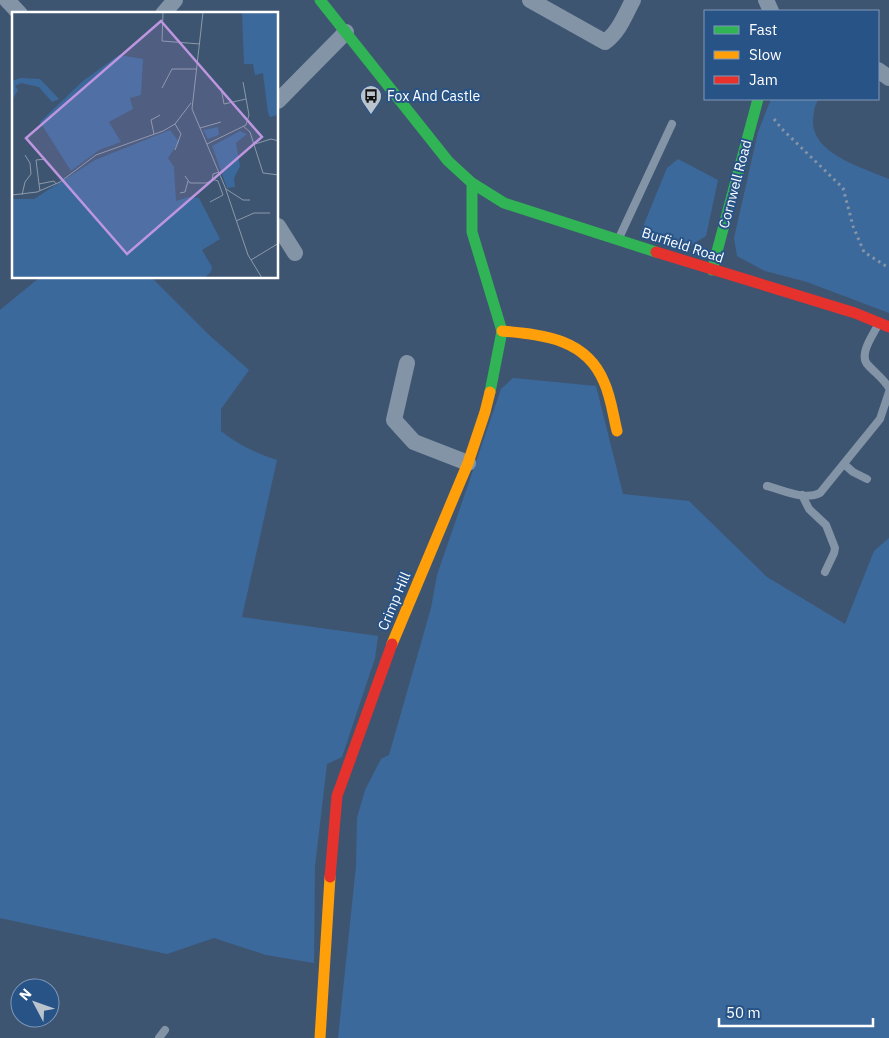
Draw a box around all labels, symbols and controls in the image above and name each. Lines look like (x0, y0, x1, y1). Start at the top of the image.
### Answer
legend (704, 10, 879, 100)
inset map (12, 12, 279, 279)
text: Fast (749, 20, 777, 39)
text: Slow (749, 45, 782, 64)
text: Jam (749, 70, 778, 89)
bus stop icon: Fox And Castle (359, 84, 383, 115)
place label: Fox And Castle (387, 87, 481, 105)
street label: Cornwell Road (715, 138, 755, 230)
street label: Burfield Road (640, 223, 726, 267)
street label: Crimp Hill (374, 569, 414, 633)
north arrow (10, 978, 60, 1028)
text: N (15, 985, 35, 1004)
scale bar (719, 996, 873, 1028)
text: 50 m (726, 1003, 761, 1022)

